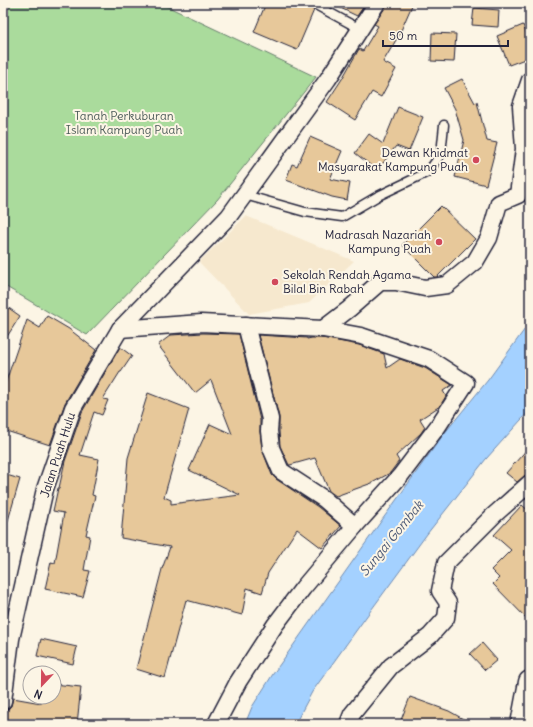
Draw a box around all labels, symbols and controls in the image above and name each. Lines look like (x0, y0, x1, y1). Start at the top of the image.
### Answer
scale bar (383, 22, 508, 48)
text: 50 m (389, 28, 418, 43)
park label: Tanah Perkuburan Islam Kampung Puah (66, 108, 182, 137)
place label: Dewan Khidmat Masyarakat Kampung Puah (318, 145, 468, 174)
marker: Dewan Khidmat Masyarakat Kampung Puah (471, 155, 481, 165)
place label: Madrasah Nazariah Kampung Puah (325, 227, 431, 256)
marker: Madrasah Nazariah Kampung Puah (434, 237, 444, 247)
place label: Sekolah Rendah Agama Bilal Bin Rabah (283, 267, 412, 296)
marker: Sekolah Rendah Agama Bilal Bin Rabah (270, 277, 280, 287)
street label: Jalan Puah Hulu (37, 410, 78, 499)
water label: Sungai Gombak (356, 496, 428, 580)
north arrow (22, 665, 62, 705)
text: N (32, 686, 44, 702)

